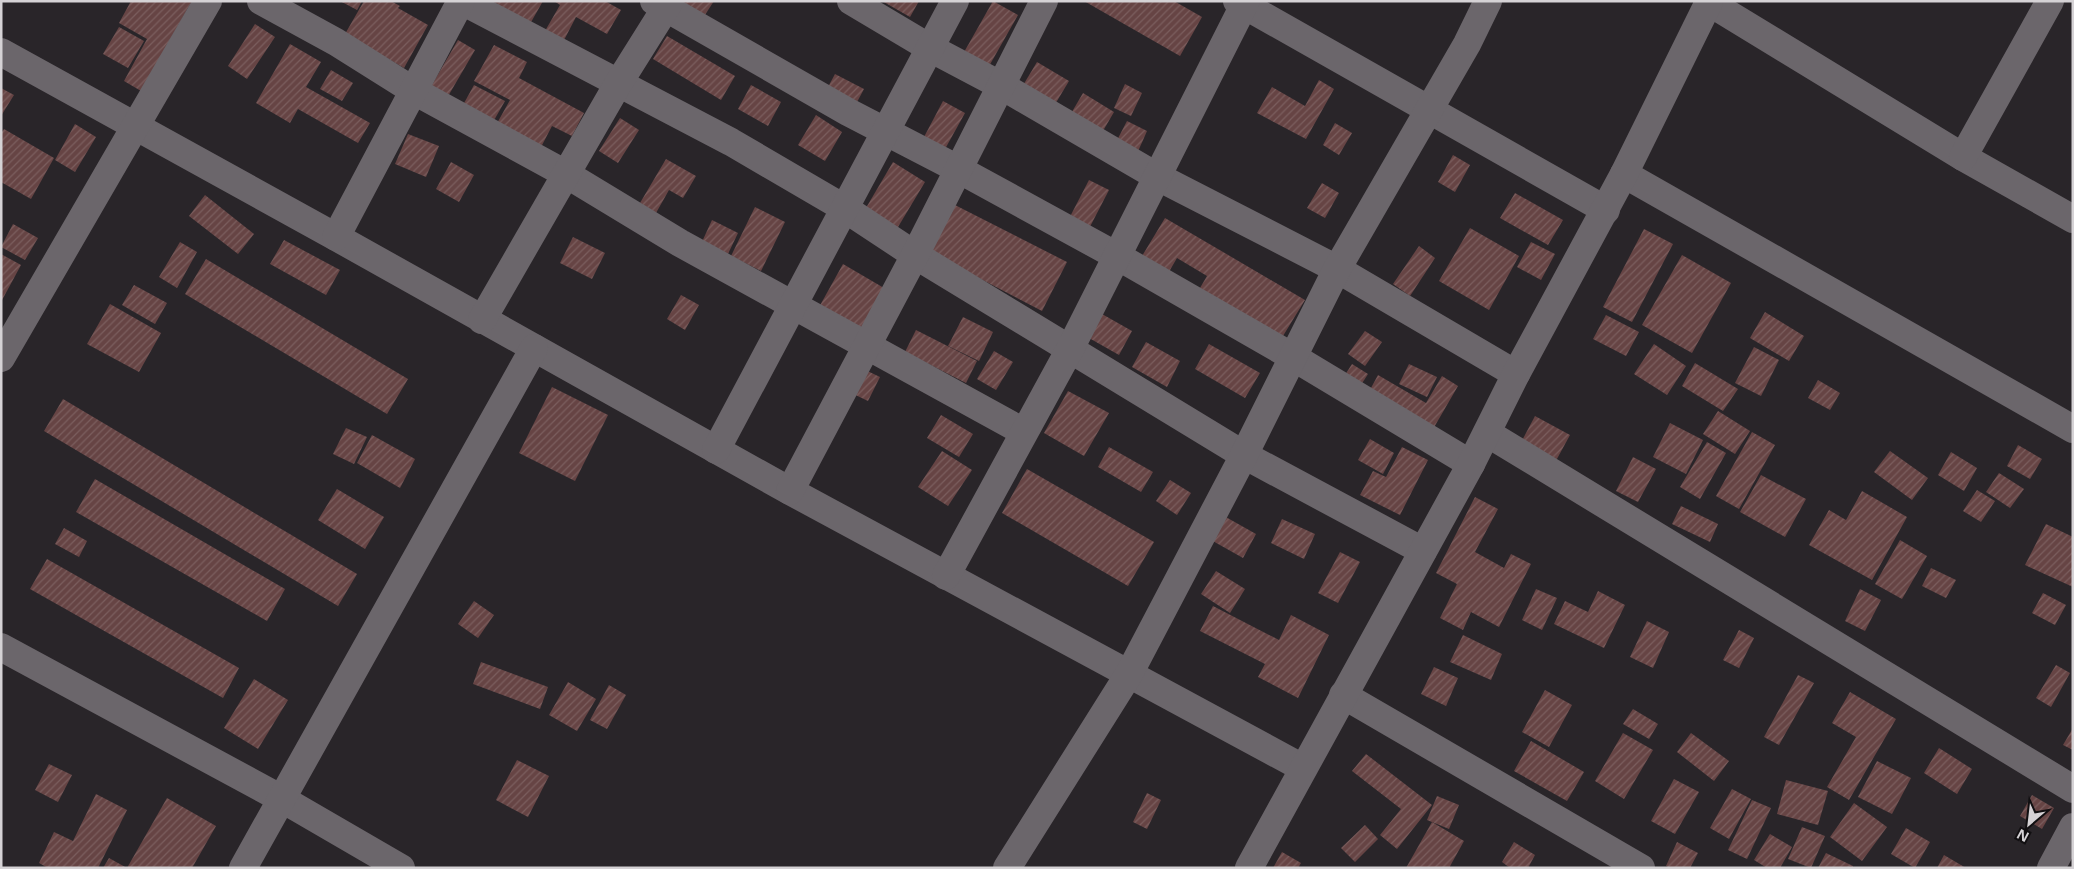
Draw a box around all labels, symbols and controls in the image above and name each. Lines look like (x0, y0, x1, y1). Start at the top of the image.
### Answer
north arrow (2004, 799, 2054, 849)
text: N (2013, 825, 2032, 847)

